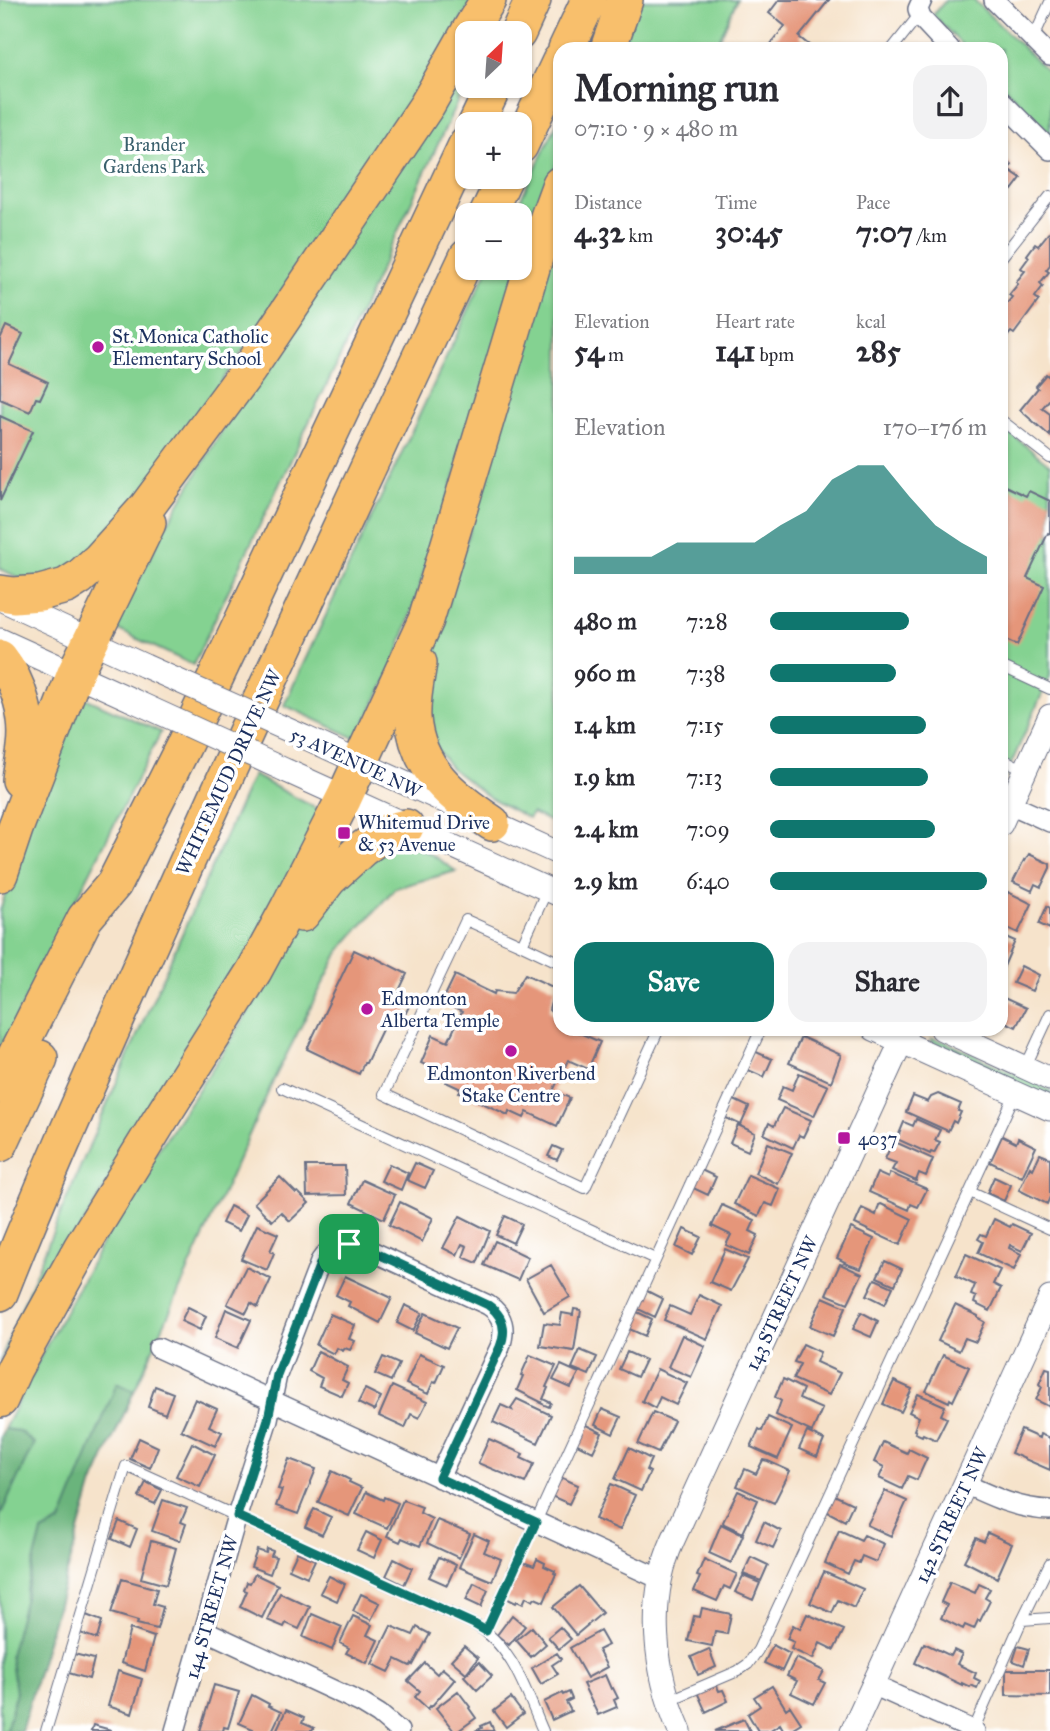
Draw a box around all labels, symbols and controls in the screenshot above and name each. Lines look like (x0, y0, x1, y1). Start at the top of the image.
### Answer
north arrow (455, 21, 532, 98)
map controls (455, 21, 532, 280)
text: Morning run (574, 65, 779, 111)
button: share (913, 65, 987, 139)
button: + (455, 112, 532, 189)
text: 07:10 · 9 × 480 m (574, 114, 738, 142)
park label: Brander Gardens Park (103, 133, 205, 178)
text: Distance (574, 191, 642, 214)
text: Time (715, 191, 757, 214)
text: Pace (856, 191, 890, 214)
button: − (455, 203, 532, 280)
text: 4.32 (574, 214, 624, 250)
text: 30:45 (715, 214, 783, 250)
text: 7:07 (856, 214, 913, 250)
text: km (624, 224, 653, 247)
text: /km (913, 224, 947, 247)
text: Elevation (574, 310, 649, 333)
text: Heart rate (715, 310, 795, 333)
text: kcal (856, 310, 886, 333)
place label: St. Monica Catholic Elementary School (112, 325, 268, 370)
text: 54 (574, 333, 604, 369)
text: 141 (715, 333, 755, 369)
text: 285 (856, 333, 901, 369)
marker: St. Monica Catholic Elementary School (90, 339, 106, 355)
text: m (604, 343, 624, 366)
text: bpm (755, 343, 794, 366)
text: Elevation (574, 413, 665, 441)
text: 170–176 m (883, 413, 987, 441)
text: 480 m (574, 607, 637, 635)
text: 7:28 (686, 607, 728, 635)
text: 960 m (574, 659, 636, 687)
text: 7:38 (686, 659, 726, 687)
street label: WHITEMUD DRIVE NW (171, 665, 287, 879)
text: 1.4 km (574, 711, 636, 739)
text: 7:15 (686, 711, 724, 739)
street label: 53 AVENUE NW (287, 722, 426, 803)
text: 1.9 km (574, 763, 635, 791)
text: 7:13 (686, 763, 722, 791)
place label: Whitemud Drive & 53 Avenue (358, 811, 490, 856)
text: 2.4 km (574, 815, 639, 843)
text: 7:09 (686, 815, 730, 843)
marker: Whitemud Drive & 53 Avenue (336, 825, 352, 841)
text: 2.9 km (574, 867, 638, 895)
text: 6:40 (686, 867, 730, 895)
button: Save (574, 942, 774, 1022)
button: Share (788, 942, 987, 1022)
place label: Edmonton Alberta Temple (380, 987, 500, 1032)
marker: Edmonton Alberta Temple (359, 1001, 375, 1017)
marker: Edmonton Riverbend Stake Centre (503, 1043, 519, 1059)
place label: Edmonton Riverbend Stake Centre (426, 1062, 596, 1107)
place label: 4037 (858, 1127, 897, 1150)
marker: 4037 (836, 1130, 852, 1146)
pin (319, 1214, 379, 1274)
icon: arrive (330, 1225, 368, 1263)
street label: 143 STREET NW (740, 1232, 823, 1374)
street label: 142 STREET NW (910, 1443, 993, 1587)
street label: 144 STREET NW (180, 1532, 243, 1682)

